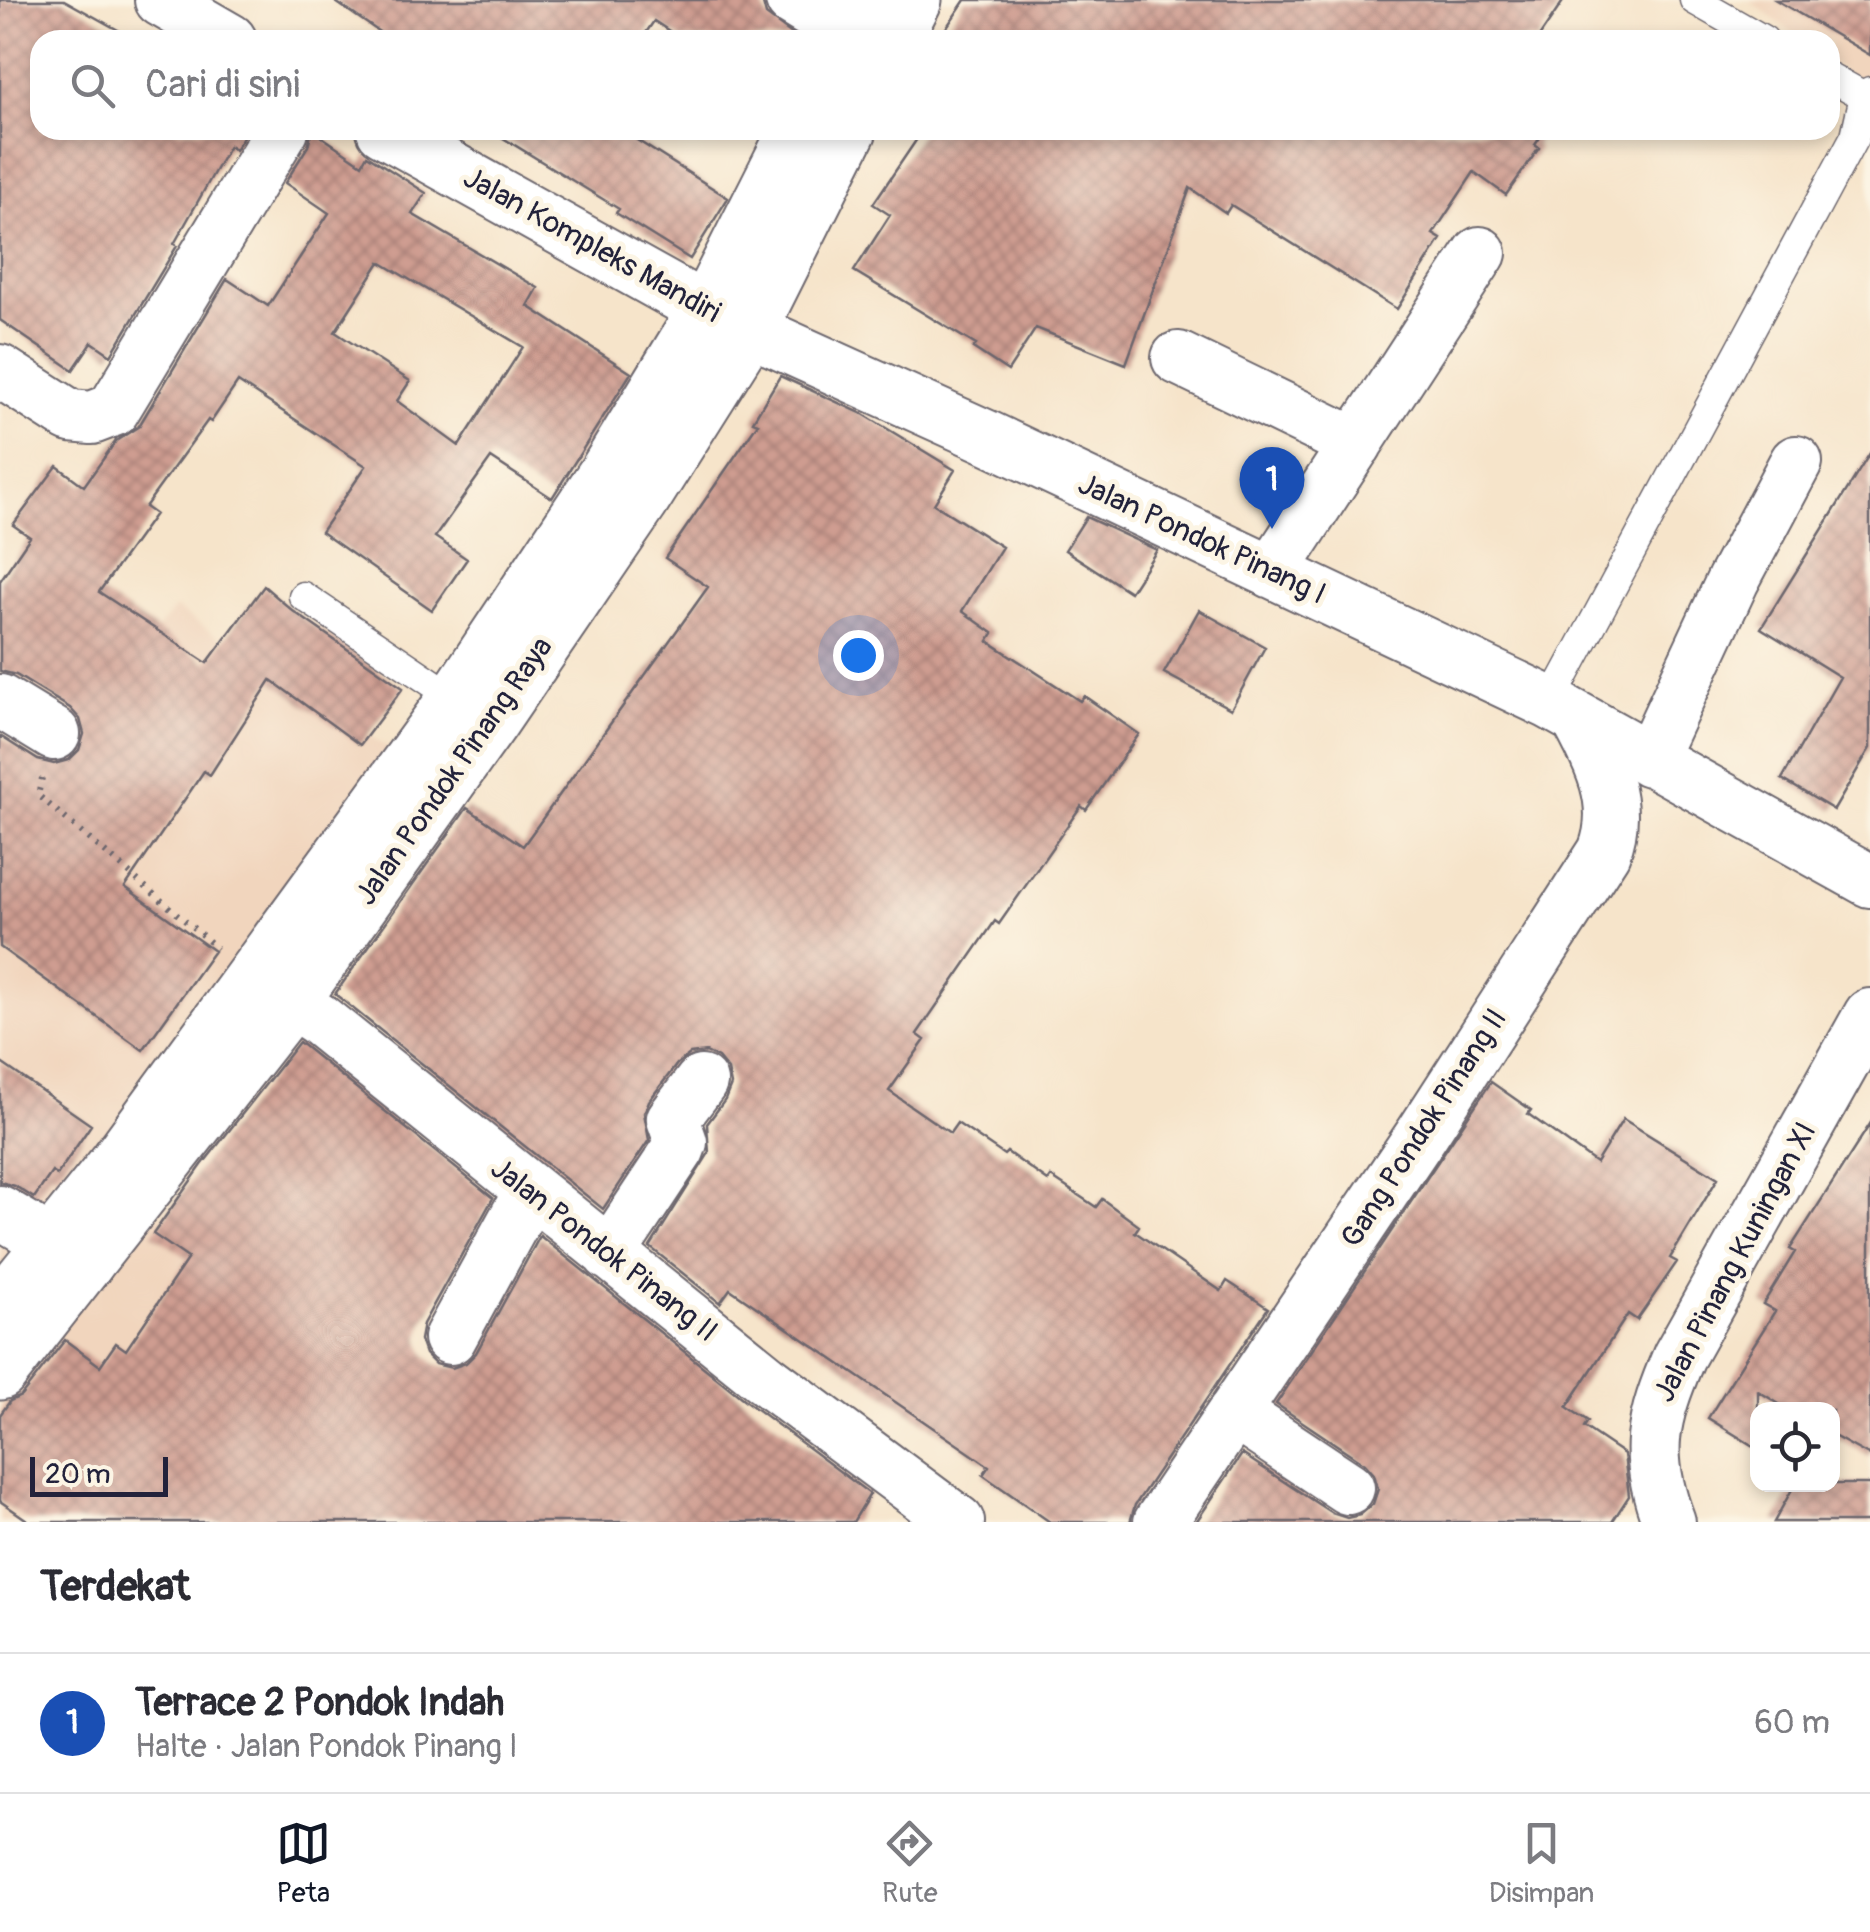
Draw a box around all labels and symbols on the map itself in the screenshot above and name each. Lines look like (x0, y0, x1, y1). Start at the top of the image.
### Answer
street label: Jalan Kompleks Mandiri (457, 159, 727, 331)
pin: 1 (1240, 446, 1304, 529)
street label: Jalan Pondok Pinang I (1072, 465, 1332, 613)
street label: Jalan Pondok Pinang Raya (347, 630, 561, 912)
your location (833, 630, 884, 681)
street label: Gang Pondok Pinang II (1333, 1002, 1515, 1254)
street label: Jalan Pinang Kuningan XI (1646, 1116, 1824, 1408)
street label: Jalan Pondok Pinang II (483, 1150, 725, 1350)
scale bar (30, 1452, 168, 1496)

